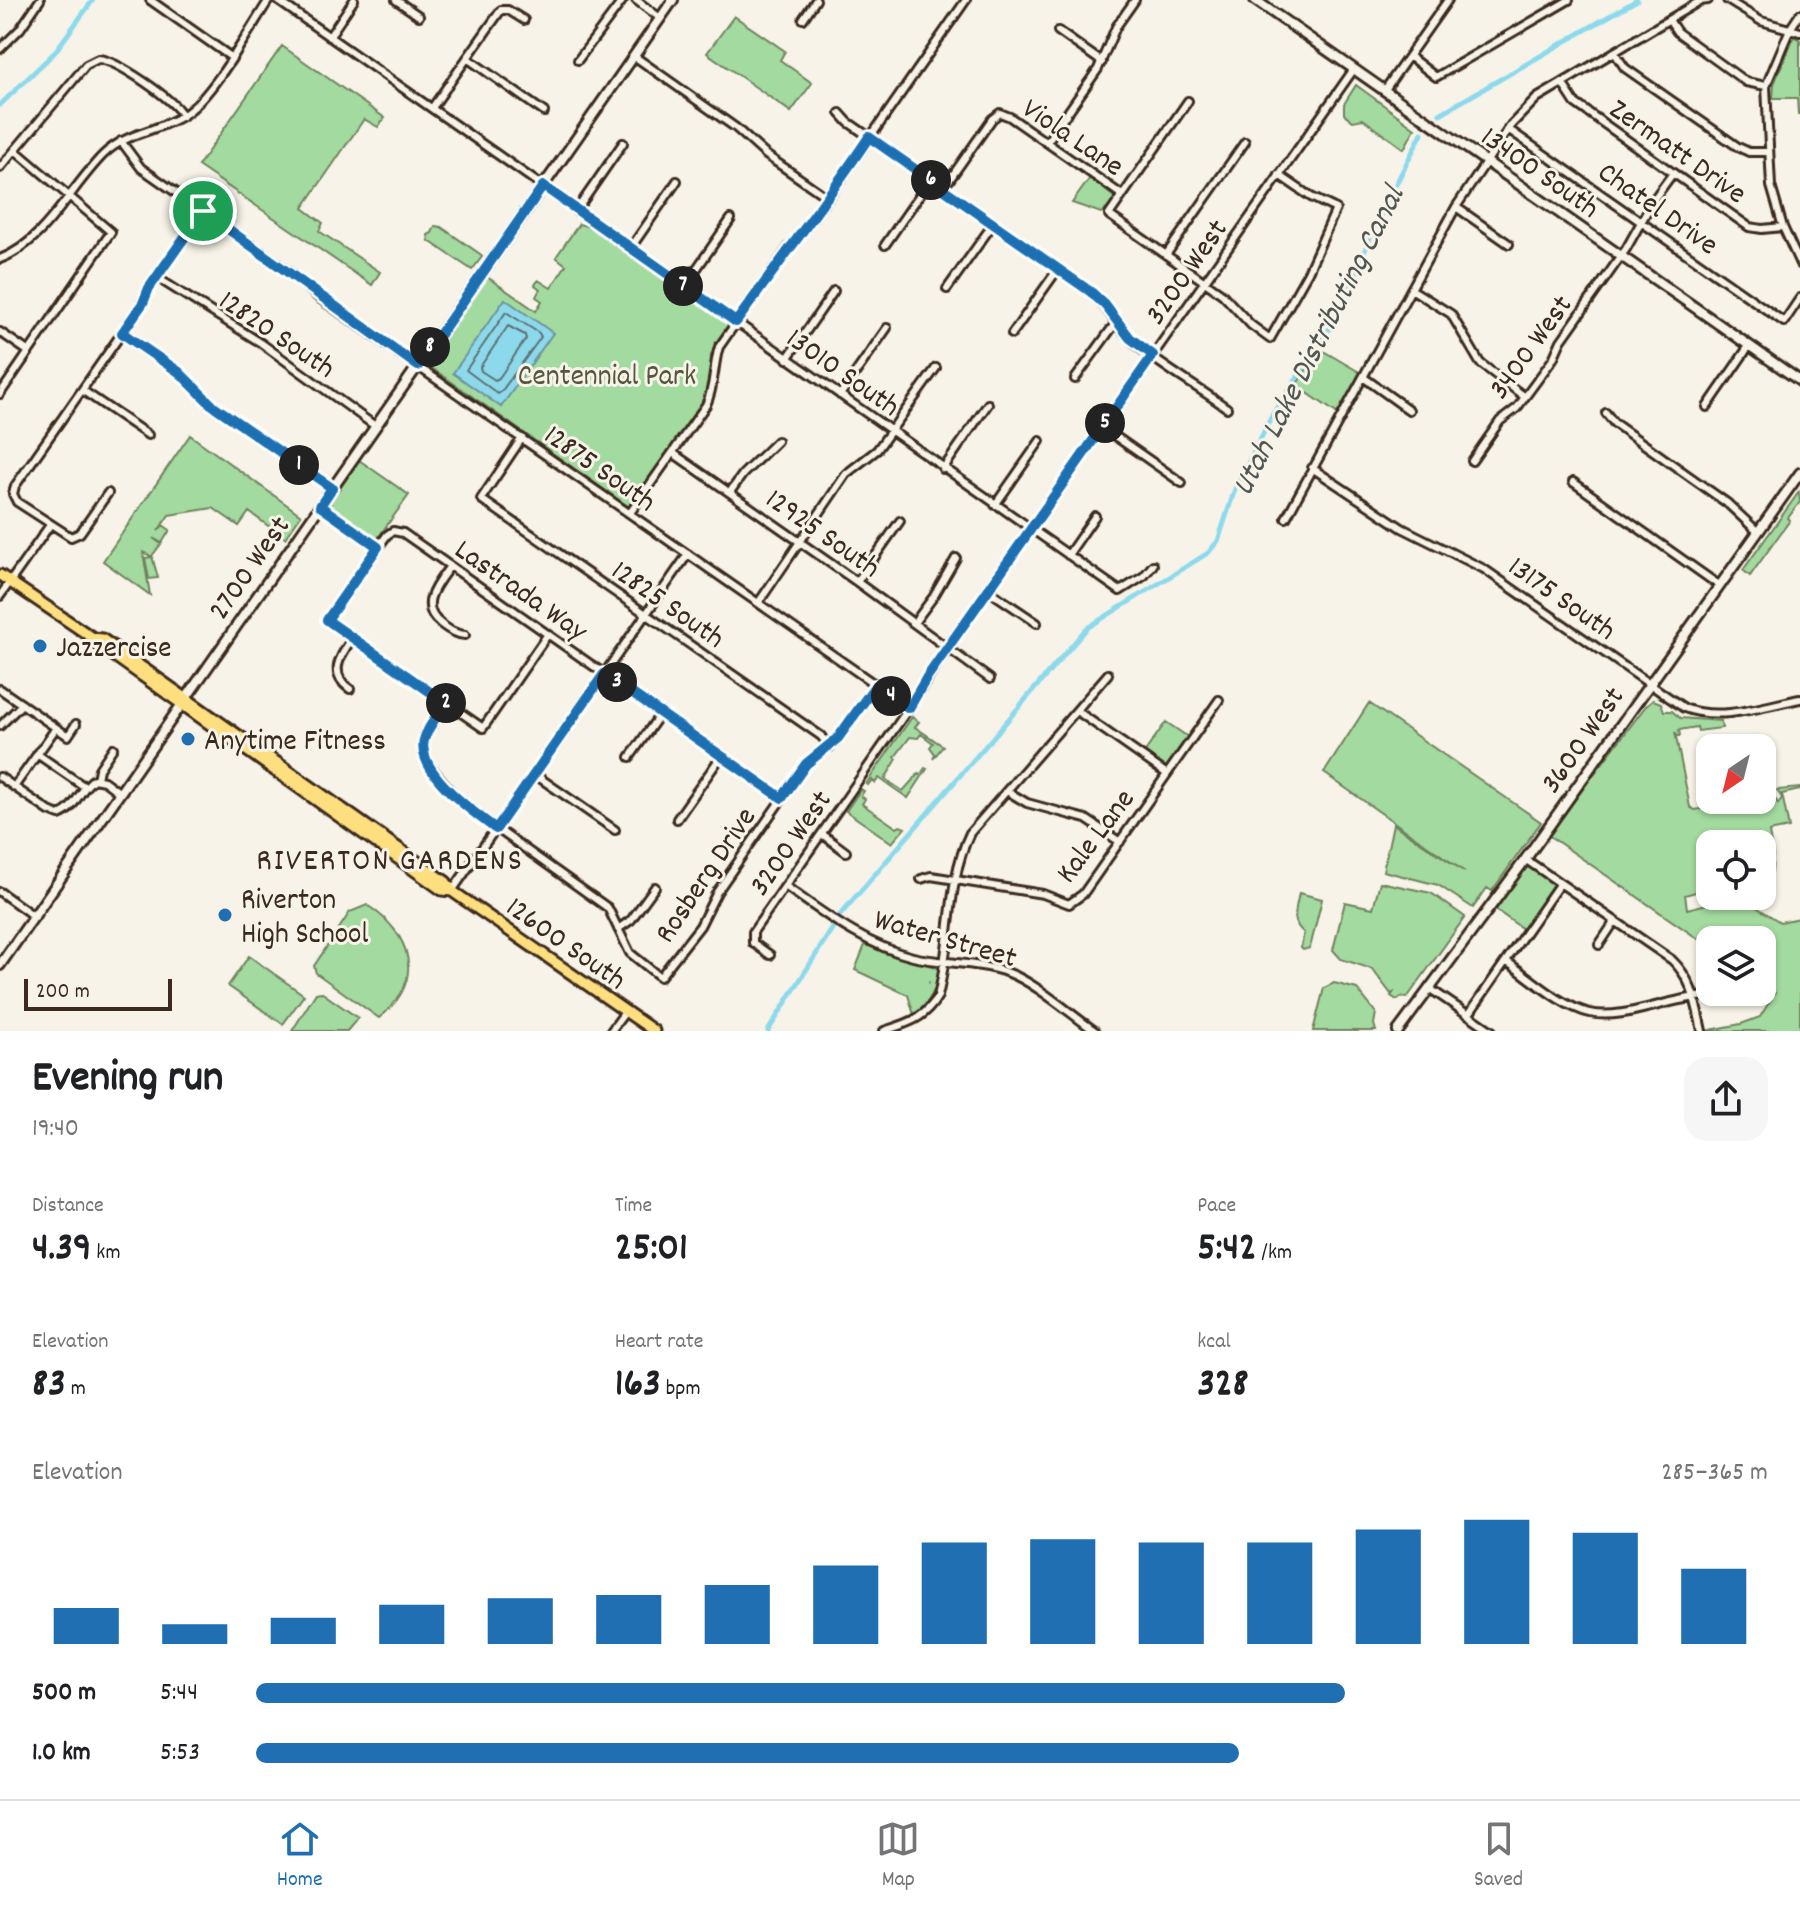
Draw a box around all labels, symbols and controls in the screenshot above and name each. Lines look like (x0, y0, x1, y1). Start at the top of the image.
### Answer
street label: Viola Lane (1012, 90, 1131, 190)
street label: Zermatt Drive (1599, 90, 1754, 217)
street label: 13400 South (1470, 118, 1607, 231)
street label: Chatel Drive (1587, 153, 1726, 268)
pin: 6 (911, 160, 951, 200)
text: 6 (926, 164, 936, 195)
pin (169, 177, 237, 245)
water label: Utah Lake Distributing Canal (1222, 177, 1420, 505)
icon: arrive (181, 189, 225, 233)
street label: 3200 West (1137, 212, 1241, 335)
pin: 7 (663, 266, 703, 306)
text: 7 (679, 270, 687, 301)
street label: 12820 South (209, 282, 342, 392)
street label: 3400 West (1480, 288, 1585, 410)
street label: 13010 South (776, 320, 907, 430)
pin: 8 (410, 327, 450, 367)
text: 8 (426, 331, 434, 362)
park label: Centennial Park (518, 357, 696, 400)
pin: 5 (1085, 403, 1125, 443)
text: 5 (1100, 407, 1110, 438)
street label: 12875 South (534, 416, 663, 525)
pin: 1 (279, 445, 319, 485)
text: 1 (297, 449, 301, 480)
street label: 12925 South (755, 480, 888, 591)
street label: 2700 West (200, 509, 303, 630)
street label: Lastrada Way (444, 531, 595, 655)
street label: 13175 South (1498, 548, 1623, 654)
street label: 12825 South (601, 552, 732, 662)
place label: Jazzercise (56, 629, 172, 672)
marker: Jazzercise (31, 637, 49, 655)
pin: 3 (597, 662, 637, 702)
text: 3 (612, 666, 622, 697)
pin: 4 (871, 676, 911, 716)
street label: 3600 West (1532, 679, 1637, 804)
text: 4 (886, 680, 896, 711)
pin: 2 (426, 683, 466, 723)
text: 2 (441, 687, 451, 718)
place label: Anytime Fitness (204, 722, 386, 765)
marker: Anytime Fitness (179, 730, 197, 748)
north arrow (1696, 734, 1776, 814)
map controls (1696, 734, 1776, 1006)
street label: Kale Lane (1048, 781, 1147, 894)
street label: 3200 West (741, 783, 845, 906)
street label: Rosberg Drive (646, 800, 769, 953)
button: locate (1696, 830, 1776, 910)
district label: RIVERTON GARDENS (256, 840, 524, 886)
place label: Riverton High School (241, 881, 368, 958)
street label: 12600 South (495, 888, 633, 1003)
street label: Water Street (868, 900, 1021, 982)
marker: Riverton High School (216, 906, 234, 924)
button: layers (1696, 926, 1776, 1006)
scale bar (24, 975, 172, 1011)
text: 200 m (36, 977, 90, 1008)
text: Evening run (32, 1049, 223, 1112)
button: share (1684, 1057, 1768, 1141)
text: 19:40 (32, 1111, 79, 1148)
text: Distance (32, 1191, 104, 1222)
text: Time (615, 1191, 652, 1222)
text: Pace (1197, 1191, 1236, 1222)
text: 4.39 (32, 1222, 91, 1279)
text: 25:01 (615, 1222, 688, 1279)
text: 5:42 (1197, 1222, 1257, 1279)
text: km (91, 1238, 121, 1269)
text: /km (1257, 1238, 1292, 1269)
text: Elevation (32, 1327, 109, 1358)
text: Heart rate (615, 1327, 704, 1358)
text: kcal (1197, 1327, 1231, 1358)
text: 83 (32, 1358, 66, 1415)
text: 163 (615, 1358, 661, 1415)
text: 328 (1197, 1358, 1249, 1415)
text: m (66, 1374, 86, 1405)
text: bpm (661, 1374, 701, 1405)
text: Elevation (32, 1455, 122, 1492)
text: 285–365 m (1661, 1455, 1768, 1492)
text: 500 m (32, 1675, 96, 1712)
text: 5:44 (160, 1675, 198, 1712)
text: 1.0 km (32, 1735, 91, 1772)
text: 5:53 (160, 1735, 200, 1772)
tab: Home (277, 1817, 323, 1896)
tab: Map (876, 1817, 920, 1896)
tab: Saved (1474, 1817, 1523, 1896)

